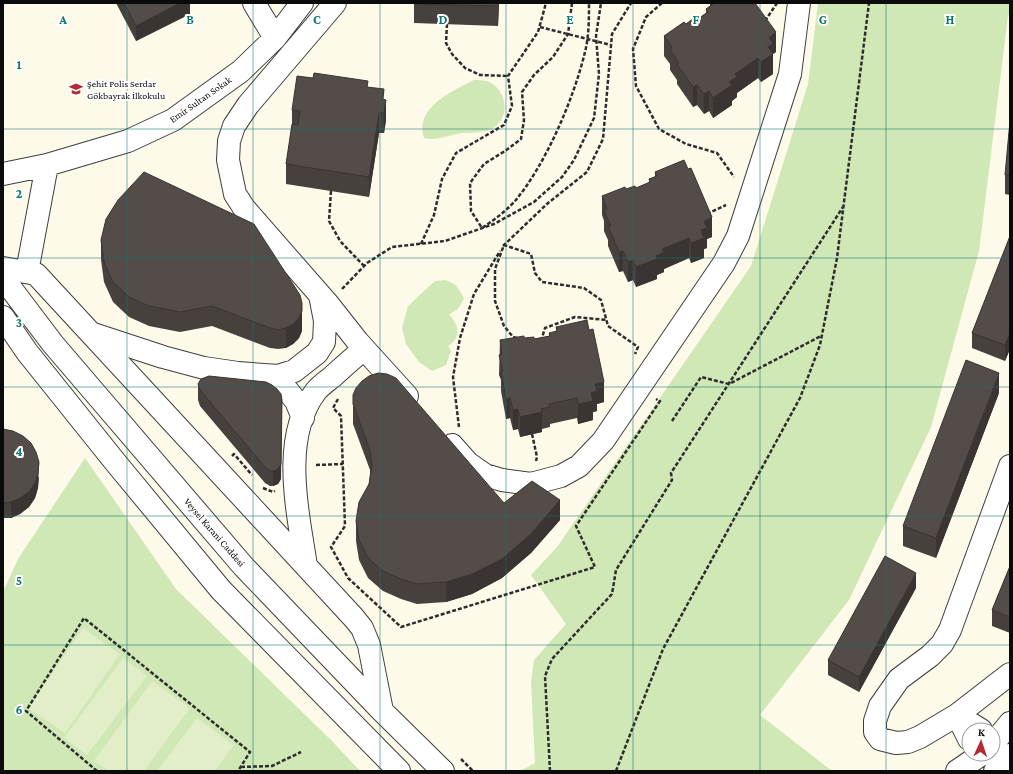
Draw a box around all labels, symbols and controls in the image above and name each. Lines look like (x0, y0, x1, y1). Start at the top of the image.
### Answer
text: A (58, 12, 67, 27)
text: B (186, 12, 194, 27)
text: C (313, 12, 321, 27)
text: D (439, 12, 448, 27)
text: E (566, 12, 574, 27)
text: F (693, 12, 700, 27)
text: G (819, 12, 827, 27)
text: H (946, 12, 955, 27)
text: 1 (17, 57, 22, 72)
street label: Emir Sultan Sokak (167, 74, 234, 125)
place label: Şehit Polis Serdar Gökbayrak İlkokulu (87, 78, 166, 101)
school or university icon: Şehit Polis Serdar Gökbayrak İlkokulu (68, 81, 84, 97)
text: 2 (16, 186, 23, 201)
text: 3 (16, 315, 22, 330)
text: 4 (15, 444, 23, 459)
street label: Veysel Karani Caddesi (182, 496, 248, 569)
text: 5 (16, 573, 22, 588)
text: 6 (15, 702, 23, 717)
north arrow (961, 722, 1001, 762)
text: K (978, 726, 986, 738)

